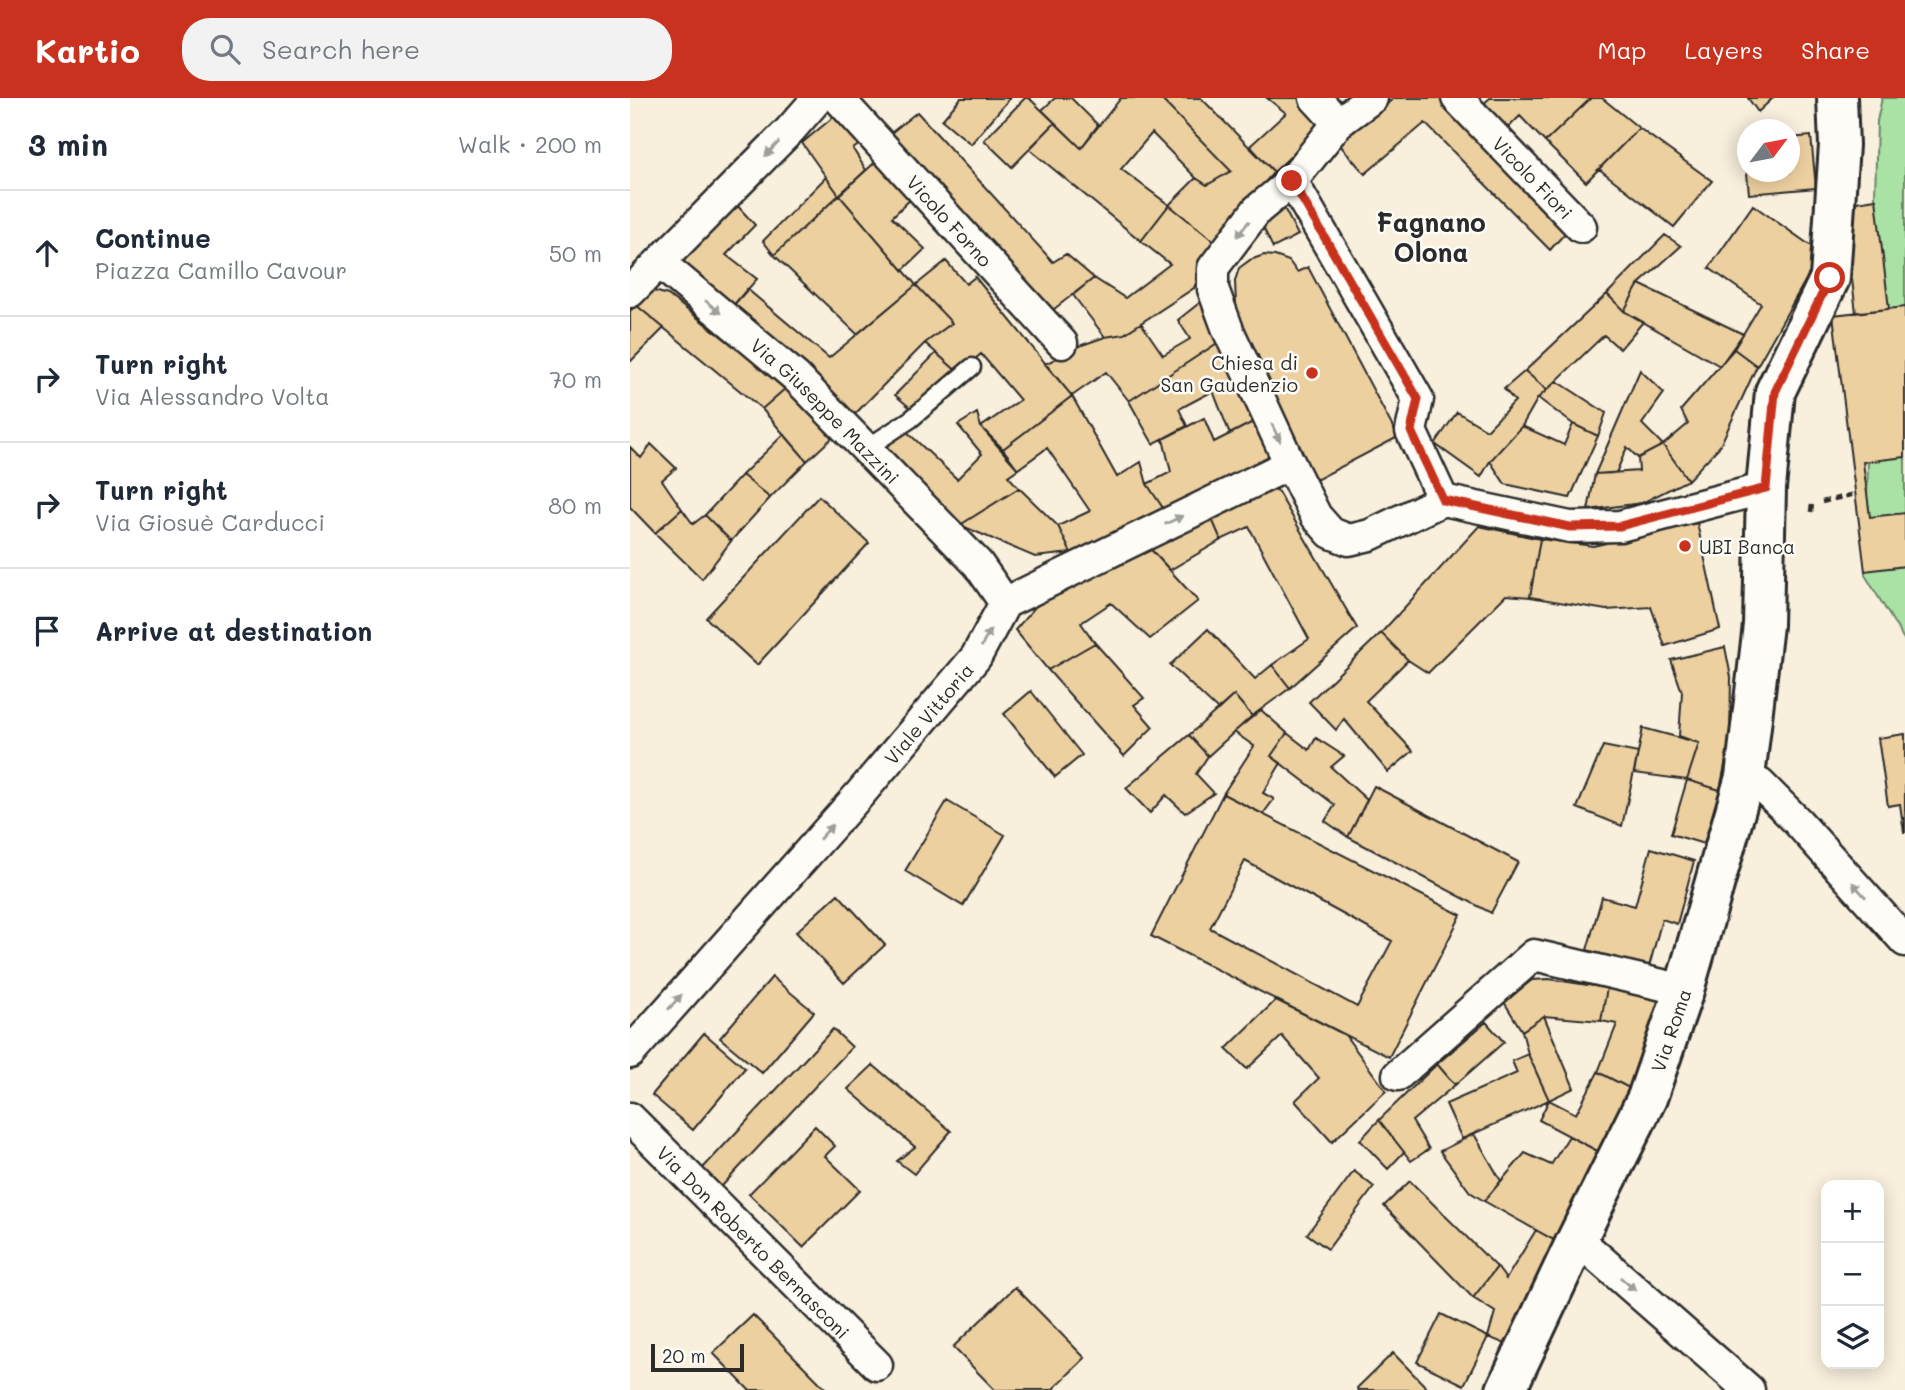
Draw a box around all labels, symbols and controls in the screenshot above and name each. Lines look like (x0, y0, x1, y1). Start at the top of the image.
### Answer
search box (182, 18, 672, 81)
text: Kartio (35, 28, 140, 71)
icon: search (206, 30, 244, 68)
text: Search here (262, 32, 420, 66)
text: Map (1598, 34, 1646, 65)
text: Layers (1684, 34, 1763, 65)
text: Share (1801, 34, 1870, 65)
north arrow (1737, 119, 1800, 182)
text: 3 min (28, 124, 108, 164)
text: Walk · 200 m (458, 129, 602, 159)
street label: Vicolo Fiori (1488, 131, 1579, 224)
one-way arrow (764, 141, 780, 157)
route end (1276, 165, 1307, 196)
street label: Vicolo Forno (902, 169, 998, 272)
district label: Fagnano Olona (1376, 205, 1486, 269)
one-way arrow (1235, 219, 1250, 237)
text: Continue (95, 221, 211, 255)
icon: ahead (28, 234, 66, 272)
text: 50 m (549, 238, 602, 268)
text: Piazza Camillo Cavour (95, 255, 347, 285)
route start (1814, 262, 1845, 293)
one-way arrow (704, 299, 721, 314)
street label: Via Giuseppe Mazzini (746, 332, 905, 489)
text: Turn right (95, 347, 228, 381)
place label: Chiesa di San Gaudenzio (1161, 350, 1298, 397)
icon: right (28, 360, 66, 398)
text: 70 m (549, 364, 602, 394)
marker: Chiesa di San Gaudenzio (1304, 365, 1320, 381)
text: Via Alessandro Volta (95, 381, 330, 411)
one-way arrow (1270, 423, 1281, 443)
text: Turn right (95, 473, 228, 507)
icon: right (28, 486, 66, 524)
text: 80 m (548, 490, 602, 520)
text: Via Giosuè Carducci (95, 507, 325, 537)
one-way arrow (1164, 515, 1184, 526)
place label: UBI Banca (1699, 534, 1795, 559)
marker: UBI Banca (1677, 538, 1693, 554)
icon: arrive (28, 612, 66, 650)
text: Arrive at destination (95, 614, 372, 648)
one-way arrow (980, 628, 992, 648)
street label: Viale Vittoria (878, 657, 978, 769)
one-way arrow (818, 823, 834, 841)
one-way arrow (1852, 882, 1868, 899)
street label: Via Roma (1644, 985, 1696, 1075)
one-way arrow (667, 993, 683, 1011)
street label: Via Don Roberto Bernasconi (652, 1140, 856, 1344)
map controls (1821, 1180, 1884, 1369)
button: + (1821, 1180, 1884, 1243)
button: − (1821, 1243, 1884, 1306)
one-way arrow (1620, 1276, 1637, 1291)
button: layers (1821, 1306, 1884, 1369)
scale bar (651, 1341, 744, 1373)
text: 20 m (662, 1343, 706, 1368)

